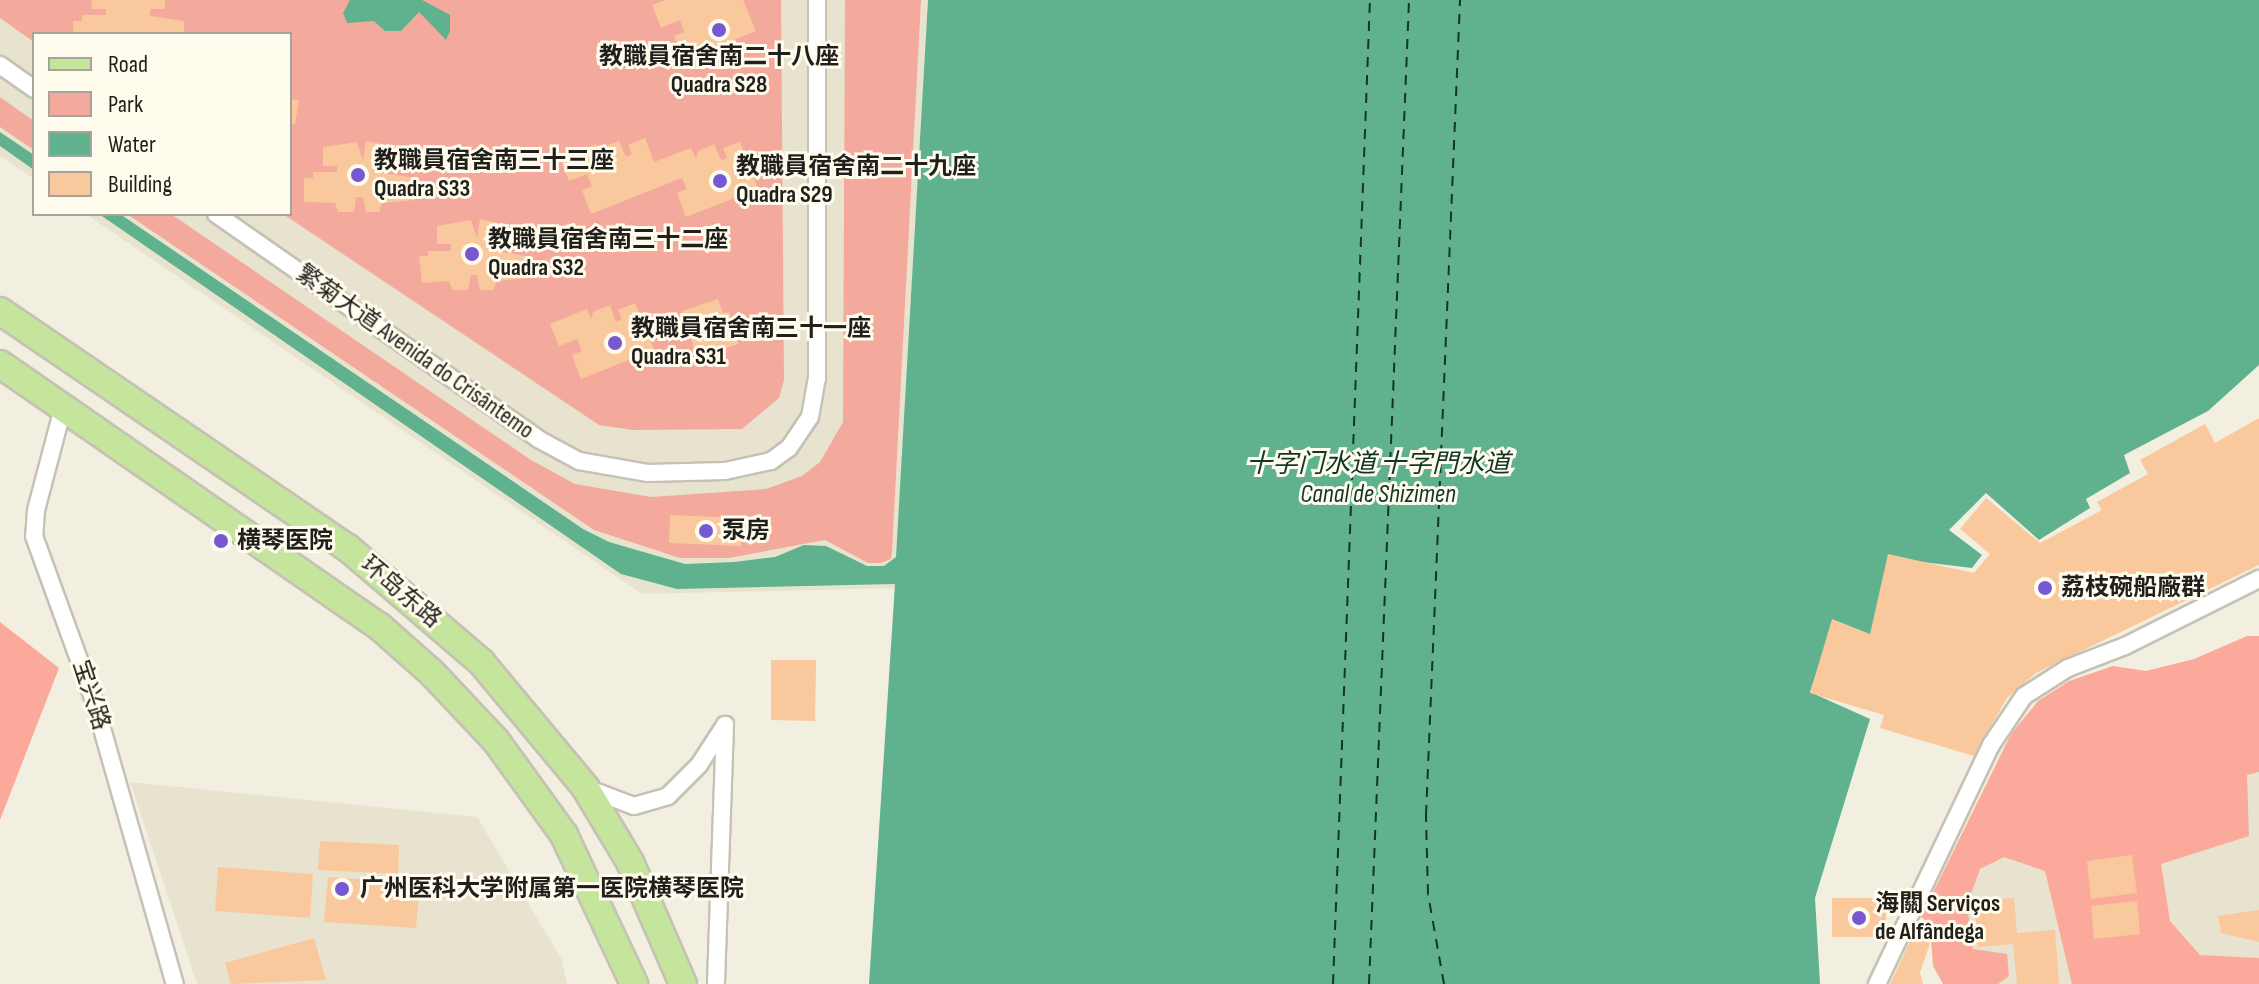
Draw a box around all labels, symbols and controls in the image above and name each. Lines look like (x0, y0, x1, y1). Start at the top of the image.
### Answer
marker: 教職員宿舍南二十八座 Quadra S28 (710, 21, 728, 39)
legend (32, 32, 292, 216)
place label: 教職員宿舍南二十八座 Quadra S28 (599, 43, 839, 99)
text: Road (108, 50, 148, 79)
text: Park (108, 90, 143, 119)
text: Water (108, 130, 156, 159)
place label: 教職員宿舍南三十三座 Quadra S33 (374, 147, 614, 203)
place label: 教職員宿舍南二十九座 Quadra S29 (736, 153, 976, 209)
marker: 教職員宿舍南三十三座 Quadra S33 (349, 166, 367, 184)
text: Building (108, 170, 172, 199)
marker: 教職員宿舍南二十九座 Quadra S29 (711, 172, 729, 190)
place label: 教職員宿舍南三十二座 Quadra S32 (488, 226, 728, 282)
marker: 教職員宿舍南三十二座 Quadra S32 (463, 245, 481, 263)
street label: 繁菊大道 Avenida do Crisântemo (291, 259, 539, 445)
place label: 教職員宿舍南三十一座 Quadra S31 (631, 315, 871, 371)
marker: 教職員宿舍南三十一座 Quadra S31 (606, 334, 624, 352)
water label: 十字门水道 十字門水道 Canal de Shizimen (1246, 449, 1510, 510)
place label: 泵房 (722, 517, 770, 545)
marker: 泵房 (697, 522, 715, 540)
place label: 横琴医院 (237, 527, 333, 555)
marker: 横琴医院 (212, 532, 230, 550)
street label: 环岛东路 (355, 550, 447, 634)
place label: 荔枝碗船廠群 (2061, 574, 2205, 602)
marker: 荔枝碗船廠群 (2036, 579, 2054, 597)
street label: 宝兴路 (66, 656, 116, 734)
place label: 广州医科大学附属第一医院横琴医院 (360, 875, 744, 903)
marker: 广州医科大学附属第一医院横琴医院 (331, 878, 353, 900)
place label: 海關 Serviços de Alfândega (1875, 890, 2000, 946)
marker: 海關 Serviços de Alfândega (1850, 909, 1868, 927)

